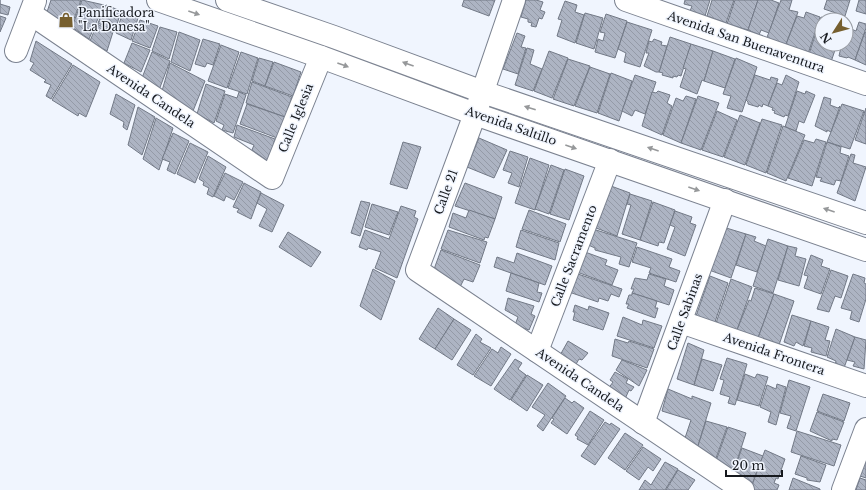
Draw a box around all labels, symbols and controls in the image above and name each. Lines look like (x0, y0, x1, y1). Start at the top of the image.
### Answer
place label: Panificadora "La Danesa" (78, 5, 155, 34)
street label: Avenida San Buenaventura (665, 7, 827, 76)
one-way arrow (189, 10, 201, 16)
shop icon: Panificadora "La Danesa" (57, 11, 75, 29)
north arrow (814, 12, 854, 52)
text: N (817, 29, 835, 46)
street label: Avenida Candela (104, 60, 198, 131)
one-way arrow (401, 61, 413, 67)
one-way arrow (338, 63, 350, 69)
street label: Calle Iglesia (275, 81, 316, 155)
street label: Avenida Saltillo (463, 103, 559, 148)
one-way arrow (524, 104, 536, 110)
one-way arrow (566, 144, 578, 150)
one-way arrow (647, 146, 659, 152)
street label: Calle 21 (430, 167, 461, 217)
one-way arrow (688, 187, 700, 193)
street label: Calle Sacramento (547, 203, 600, 309)
one-way arrow (823, 207, 835, 213)
street label: Calle Sabinas (664, 271, 705, 352)
street label: Avenida Frontera (720, 329, 827, 378)
street label: Avenida Candela (533, 344, 627, 415)
scale bar (726, 452, 782, 478)
text: 20 m (732, 458, 764, 473)

